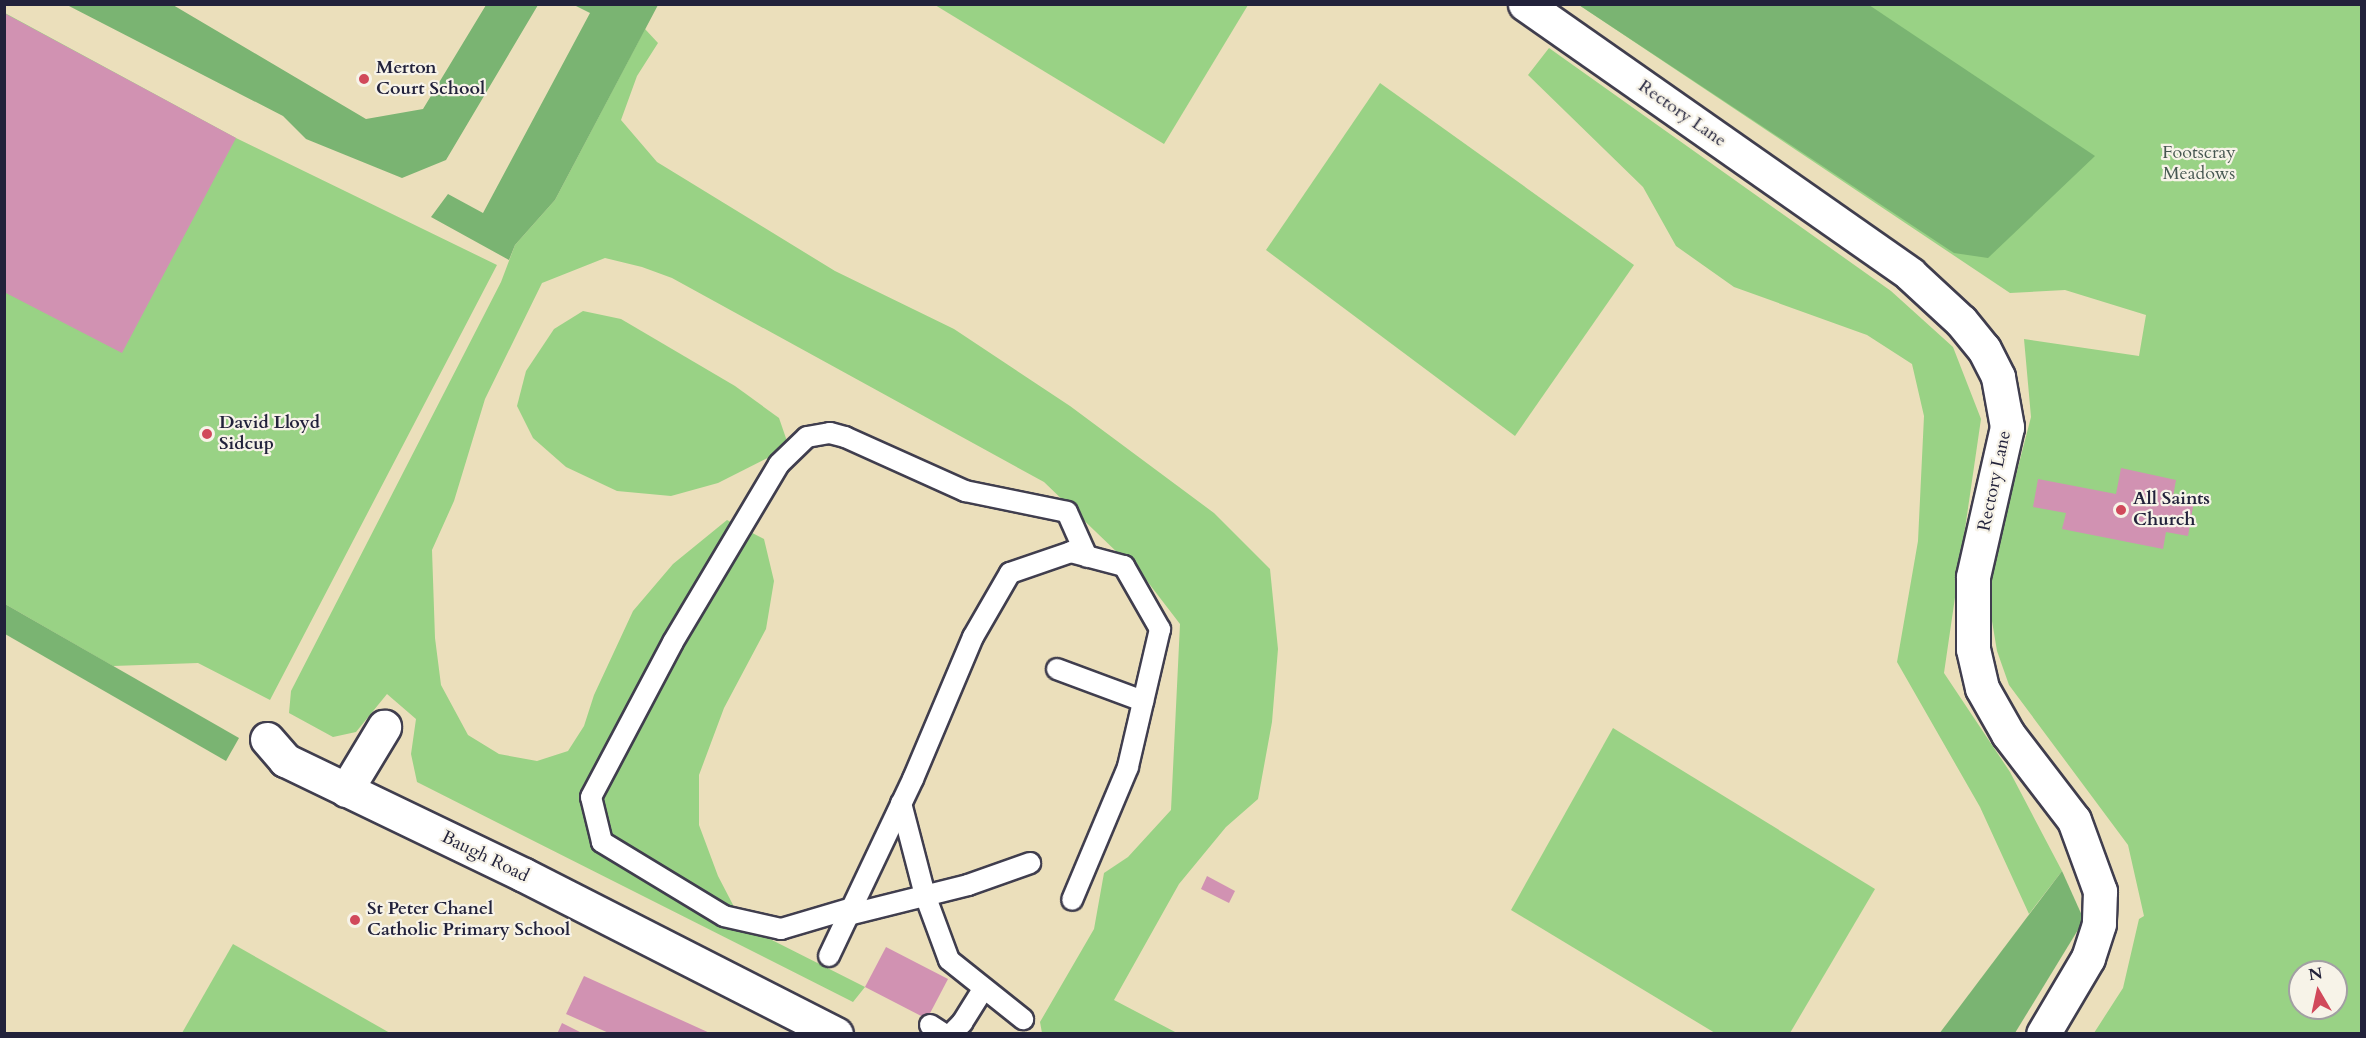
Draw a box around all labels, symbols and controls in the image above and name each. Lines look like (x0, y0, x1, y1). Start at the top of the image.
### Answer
place label: Merton Court School (376, 58, 485, 100)
marker: Merton Court School (357, 72, 371, 86)
street label: Rectory Lane (1634, 76, 1730, 152)
park label: Footscray Meadows (2162, 143, 2236, 186)
place label: David Lloyd Sidcup (219, 413, 320, 456)
marker: David Lloyd Sidcup (200, 427, 214, 441)
street label: Rectory Lane (1974, 429, 2016, 533)
place label: All Saints Church (2133, 489, 2210, 532)
marker: All Saints Church (2114, 503, 2128, 517)
street label: Baugh Road (438, 827, 532, 887)
place label: St Peter Chanel Catholic Primary School (367, 899, 570, 942)
marker: St Peter Chanel Catholic Primary School (348, 913, 362, 927)
north arrow (2288, 960, 2348, 1020)
text: N (2307, 962, 2324, 986)

